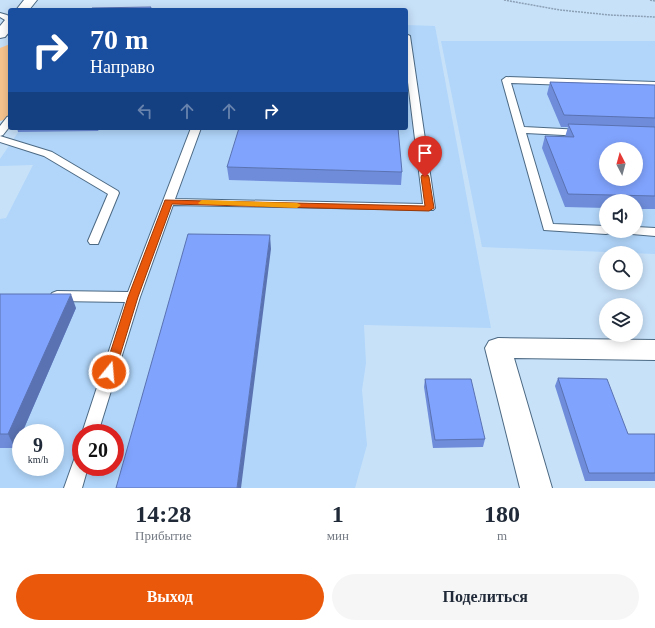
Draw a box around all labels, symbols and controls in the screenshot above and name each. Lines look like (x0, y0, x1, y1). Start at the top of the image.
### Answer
icon: right (24, 24, 76, 76)
text: 70 m (90, 24, 148, 55)
text: Направо (90, 57, 155, 77)
icon: left (134, 100, 156, 122)
icon: ahead (176, 100, 198, 122)
icon: ahead (218, 100, 240, 122)
icon: right (260, 100, 282, 122)
pin (408, 136, 442, 177)
icon: arrive (414, 142, 436, 164)
north arrow (599, 142, 643, 186)
map controls (599, 142, 643, 342)
button: sound (599, 194, 643, 238)
button: search (599, 246, 643, 290)
button: layers (599, 298, 643, 342)
position arrow (88, 351, 130, 393)
speed limit sign: 20 (72, 424, 124, 476)
text: 9 (33, 434, 43, 456)
text: km/h (28, 454, 48, 465)
text: 14:28 (135, 501, 191, 527)
text: 1 (332, 501, 344, 527)
text: 180 (484, 501, 520, 527)
text: Прибытие (135, 528, 192, 543)
text: мин (327, 528, 349, 543)
text: m (497, 528, 507, 543)
button: Выход (16, 574, 324, 620)
button: Поделиться (332, 574, 639, 620)

